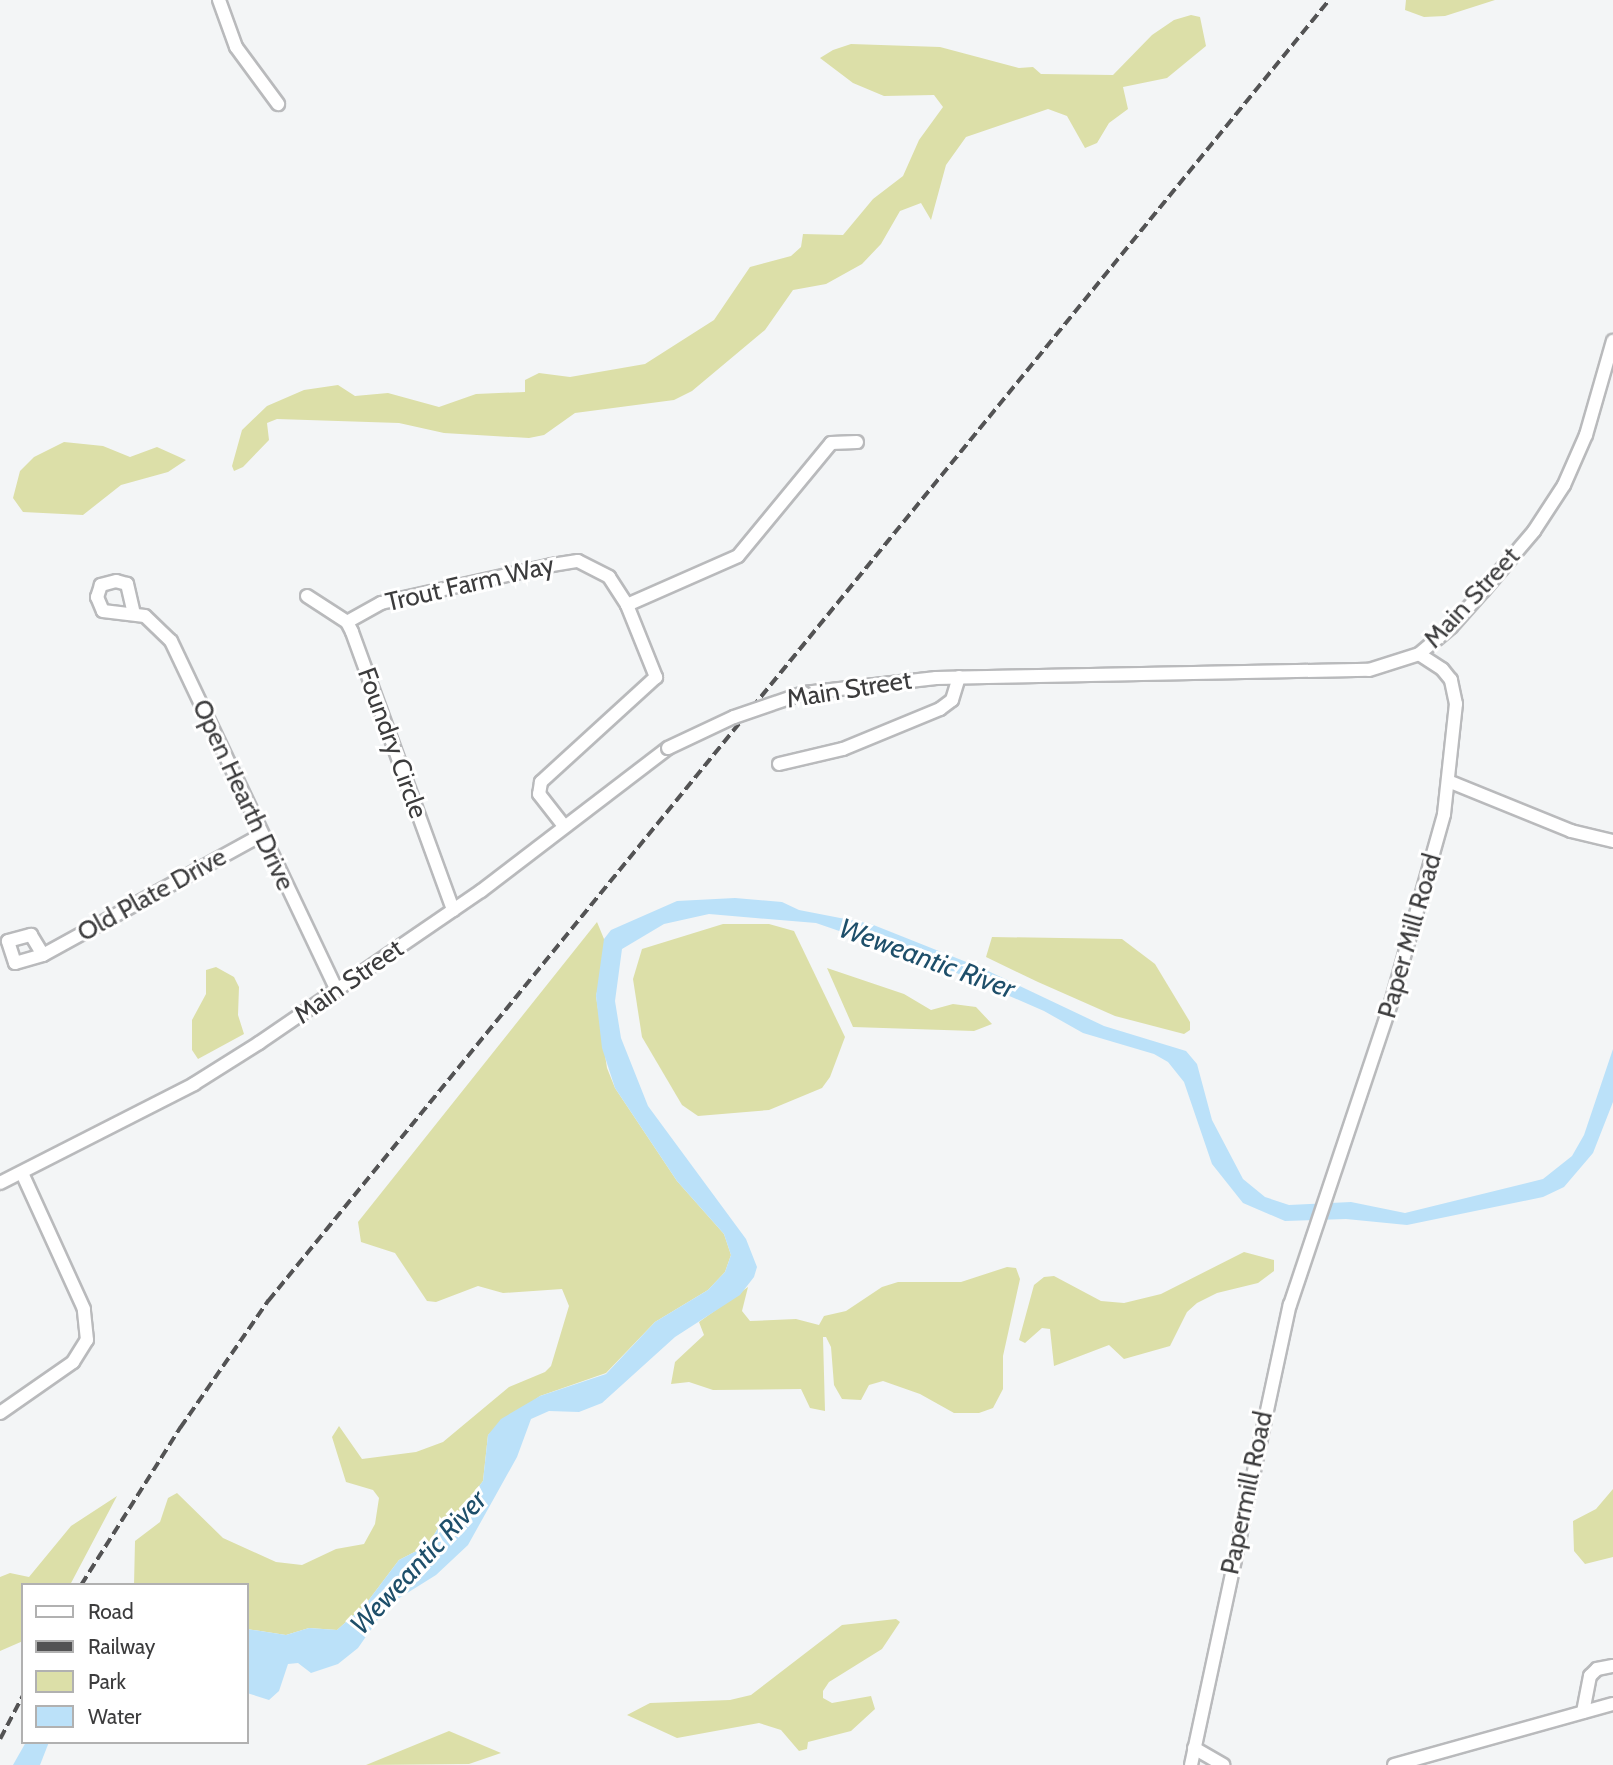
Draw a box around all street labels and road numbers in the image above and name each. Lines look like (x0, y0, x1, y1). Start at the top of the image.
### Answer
street label: Main Street (1418, 541, 1526, 655)
street label: Trout Farm Way (383, 549, 557, 619)
street label: Foundry Circle (350, 663, 434, 823)
street label: Main Street (784, 665, 914, 715)
street label: Open Hearth Drive (185, 695, 301, 895)
street label: Old Plate Drive (72, 841, 232, 949)
street label: Paper Mill Road (1372, 850, 1448, 1022)
street label: Main Street (288, 933, 410, 1031)
street label: Papermill Road (1215, 1409, 1279, 1577)

